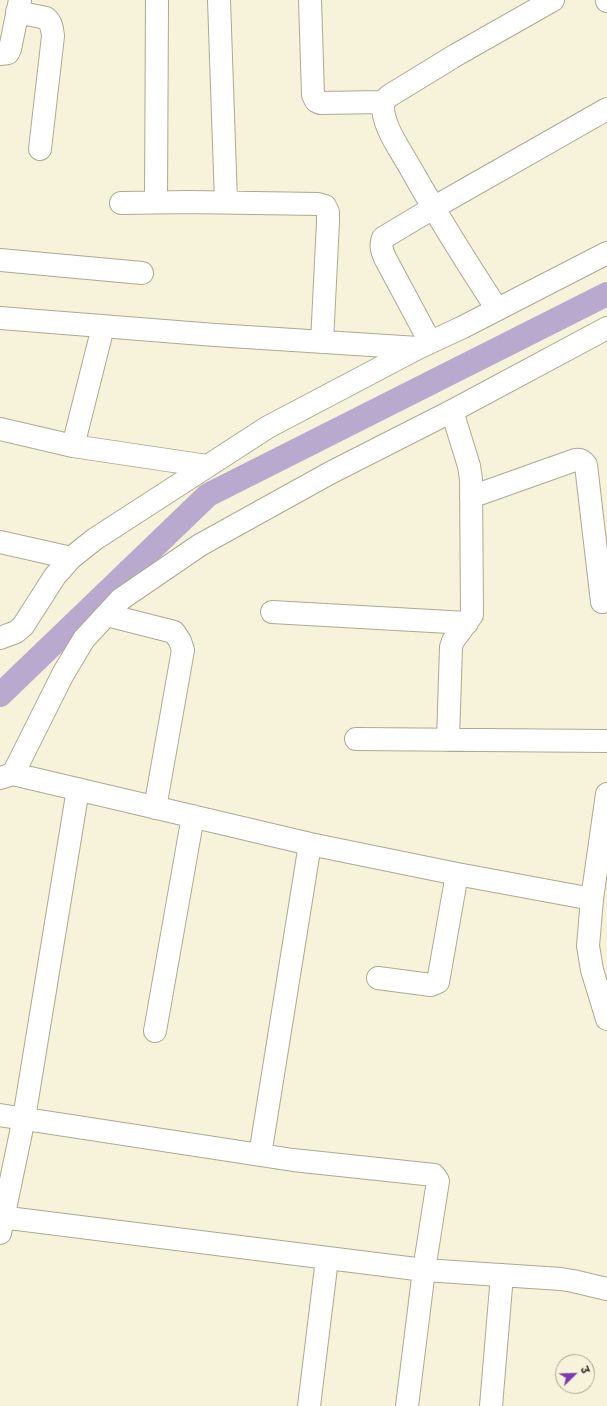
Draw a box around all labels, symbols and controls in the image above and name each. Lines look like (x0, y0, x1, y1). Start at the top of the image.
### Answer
north arrow (555, 1354, 595, 1394)
text: उ (577, 1364, 594, 1376)

